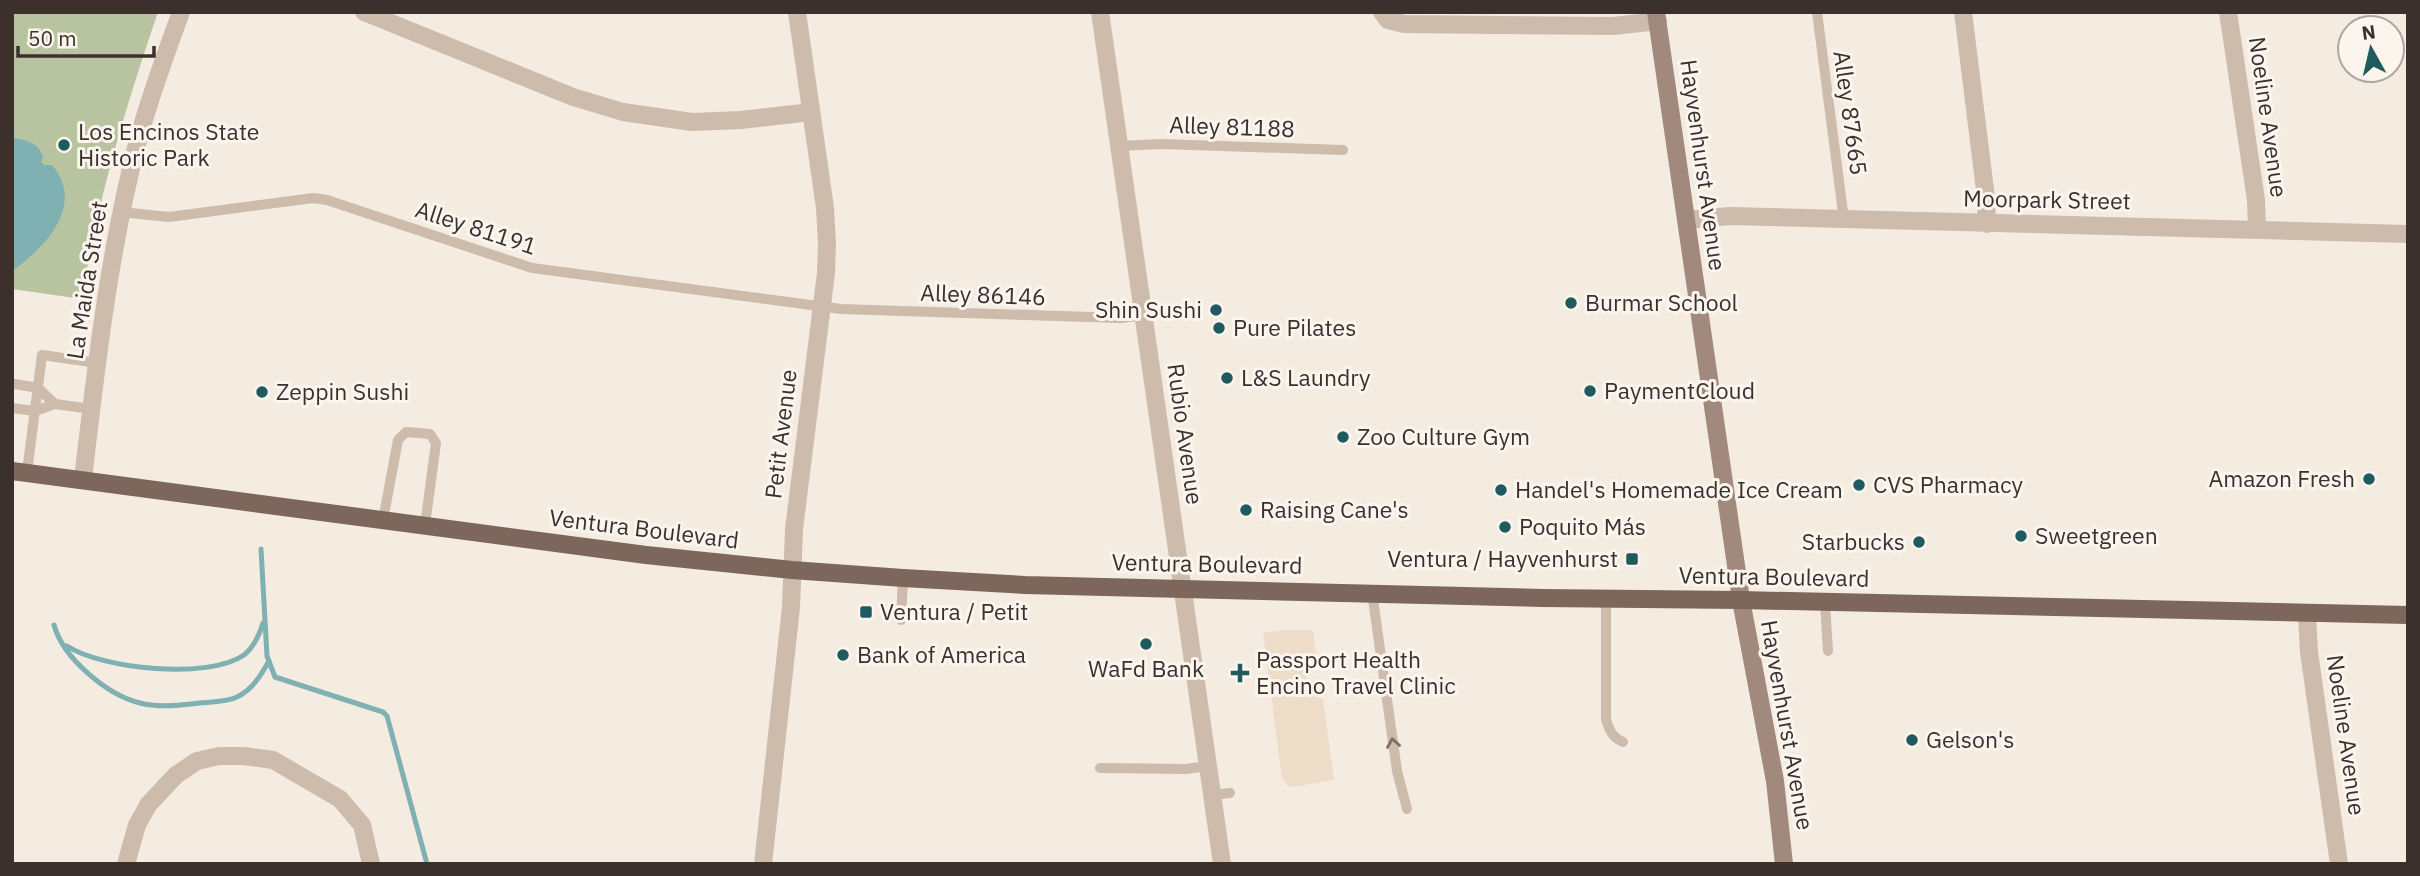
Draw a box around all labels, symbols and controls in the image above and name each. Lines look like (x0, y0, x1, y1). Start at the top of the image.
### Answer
scale bar (18, 14, 154, 58)
north arrow (2336, 14, 2406, 84)
text: N (2360, 19, 2377, 45)
text: 50 m (28, 24, 77, 52)
street label: Noeline Avenue (2243, 35, 2295, 199)
street label: Alley 87665 (1827, 49, 1875, 177)
street label: Hayvenhurst Avenue (1674, 57, 1734, 272)
street label: Alley 81188 (1169, 109, 1295, 143)
place label: Los Encinos State Historic Park (78, 116, 260, 172)
marker: Los Encinos State Historic Park (56, 137, 72, 153)
street label: Moorpark Street (1963, 183, 2131, 215)
street label: Alley 81191 (412, 193, 541, 261)
street label: La Maida Street (59, 198, 113, 361)
street label: Alley 86146 (920, 277, 1046, 311)
place label: Burmar School (1585, 287, 1738, 317)
place label: Shin Sushi (1095, 294, 1202, 324)
marker: Burmar School (1563, 295, 1579, 311)
marker: Shin Sushi (1208, 302, 1224, 318)
place label: Pure Pilates (1233, 312, 1356, 342)
marker: Pure Pilates (1211, 320, 1227, 336)
street label: Rubio Avenue (1161, 361, 1211, 506)
place label: L&S Laundry (1241, 362, 1371, 392)
street label: Petit Avenue (757, 367, 803, 500)
marker: L&S Laundry (1219, 370, 1235, 386)
place label: PaymentCloud (1604, 375, 1755, 405)
place label: Zeppin Sushi (276, 376, 409, 406)
marker: PaymentCloud (1582, 383, 1598, 399)
marker: Zeppin Sushi (254, 384, 270, 400)
place label: Zoo Culture Gym (1357, 421, 1530, 451)
marker: Zoo Culture Gym (1335, 429, 1351, 445)
place label: Amazon Fresh (2208, 463, 2355, 493)
place label: CVS Pharmacy (1873, 469, 2024, 499)
marker: Amazon Fresh (2361, 471, 2377, 487)
place label: Handel's Homemade Ice Cream (1515, 474, 1843, 504)
marker: CVS Pharmacy (1851, 477, 1867, 493)
marker: Handel's Homemade Ice Cream (1493, 482, 1509, 498)
place label: Raising Cane's (1260, 494, 1409, 524)
street label: Ventura Boulevard (548, 501, 741, 555)
marker: Raising Cane's (1238, 502, 1254, 518)
place label: Poquito Más (1519, 511, 1646, 541)
marker: Poquito Más (1497, 519, 1513, 535)
place label: Sweetgreen (2035, 520, 2158, 550)
place label: Starbucks (1802, 526, 1905, 556)
marker: Sweetgreen (2013, 528, 2029, 544)
marker: Starbucks (1911, 534, 1927, 550)
place label: Ventura / Hayvenhurst (1387, 543, 1618, 573)
street label: Ventura Boulevard (1111, 546, 1303, 580)
marker: Ventura / Hayvenhurst (1624, 551, 1640, 567)
street label: Ventura Boulevard (1678, 559, 1870, 593)
place label: Ventura / Petit (880, 596, 1028, 626)
marker: Ventura / Petit (858, 604, 874, 620)
street label: Hayvenhurst Avenue (1755, 618, 1821, 832)
marker: WaFd Bank (1138, 636, 1154, 652)
place label: Bank of America (857, 639, 1026, 669)
place label: Passport Health Encino Travel Clinic (1256, 644, 1456, 700)
marker: Bank of America (835, 647, 851, 663)
place label: WaFd Bank (1088, 653, 1204, 683)
street label: Noeline Avenue (2321, 653, 2373, 817)
marker: Passport Health Encino Travel Clinic (1230, 663, 1250, 683)
place label: Gelson's (1926, 724, 2014, 754)
marker: Gelson's (1904, 732, 1920, 748)
one-way arrow (1386, 737, 1401, 749)

